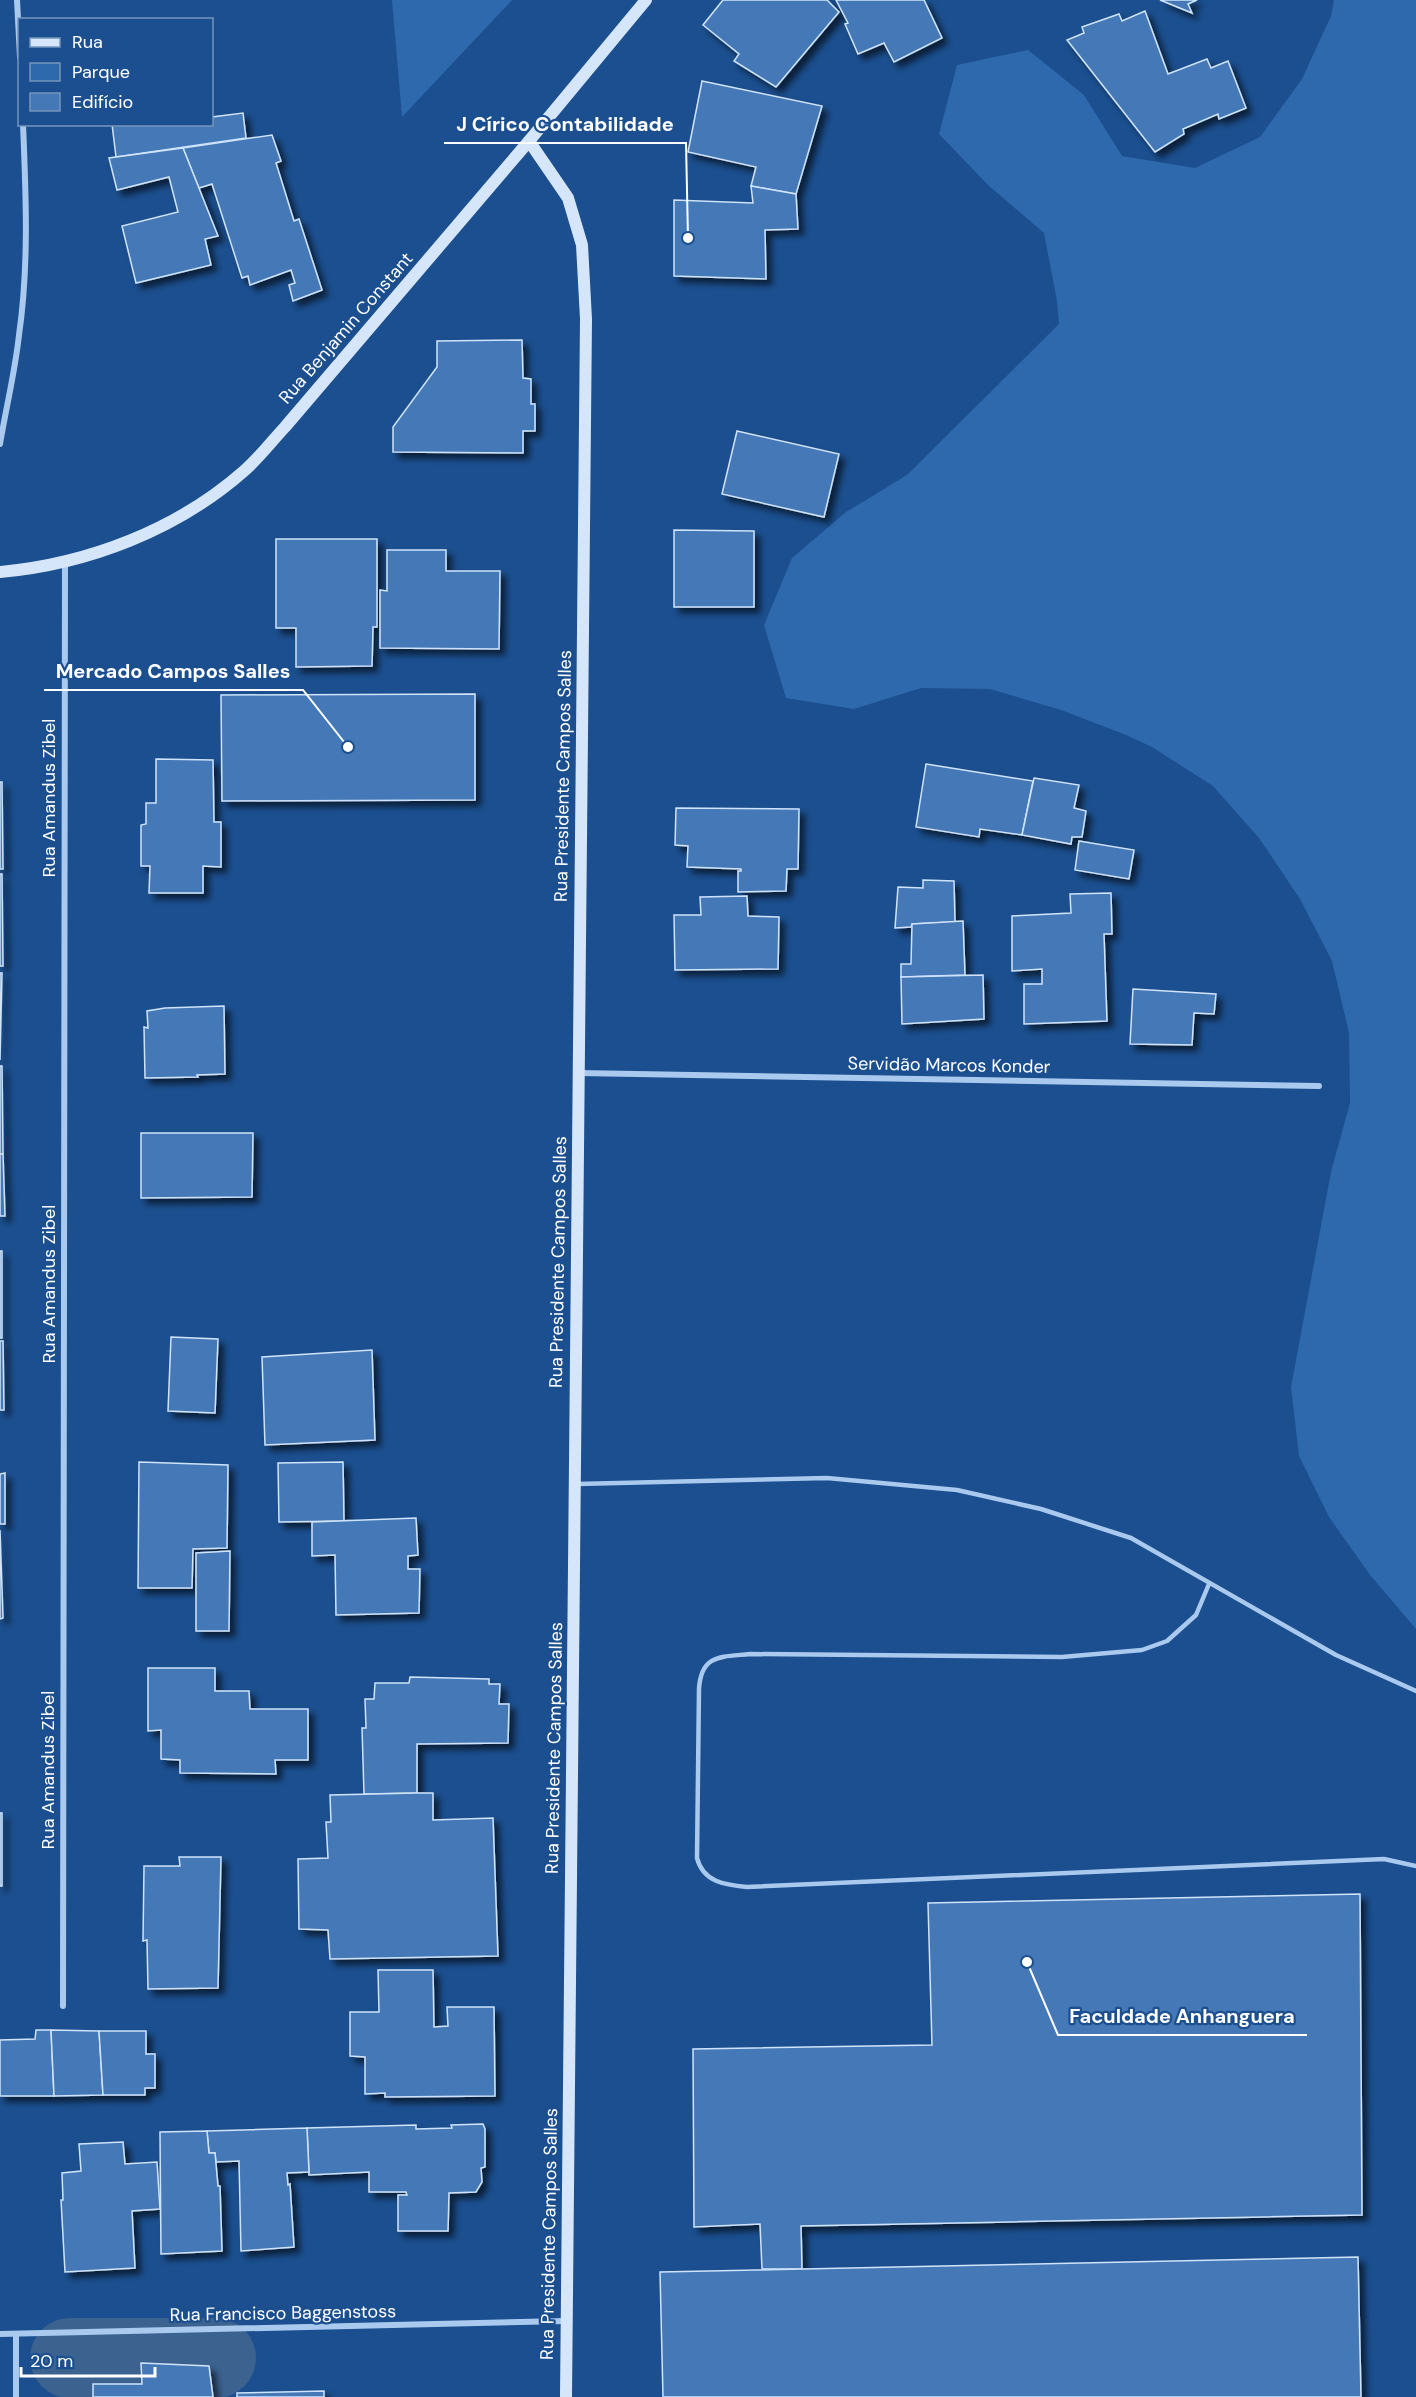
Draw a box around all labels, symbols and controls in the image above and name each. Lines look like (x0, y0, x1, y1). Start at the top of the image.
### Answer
legend (18, 18, 213, 126)
text: Rua (72, 30, 103, 54)
text: Parque (72, 60, 130, 84)
text: Edifício (72, 90, 133, 114)
callout: J Círico Contabilidade (444, 105, 686, 143)
text: J Círico Contabilidade (456, 111, 674, 137)
street label: Rua Benjamin Constant (273, 247, 419, 409)
street label: Rua Presidente Campos Salles (549, 650, 577, 902)
callout: Mercado Campos Salles (44, 652, 303, 690)
text: Mercado Campos Salles (56, 658, 290, 684)
street label: Rua Amandus Zibel (37, 719, 61, 877)
street label: Servidão Marcos Konder (847, 1051, 1051, 1079)
street label: Rua Presidente Campos Salles (544, 1136, 572, 1388)
street label: Rua Amandus Zibel (37, 1205, 61, 1363)
street label: Rua Presidente Campos Salles (540, 1622, 568, 1874)
street label: Rua Amandus Zibel (36, 1691, 60, 1849)
callout: Faculdade Anhanguera (1058, 1997, 1307, 2035)
text: Faculdade Anhanguera (1069, 2003, 1295, 2029)
street label: Rua Presidente Campos Salles (535, 2108, 563, 2360)
street label: Rua Francisco Baggenstoss (170, 2299, 396, 2327)
scale bar (21, 2340, 154, 2378)
text: 20 m (30, 2349, 73, 2373)

